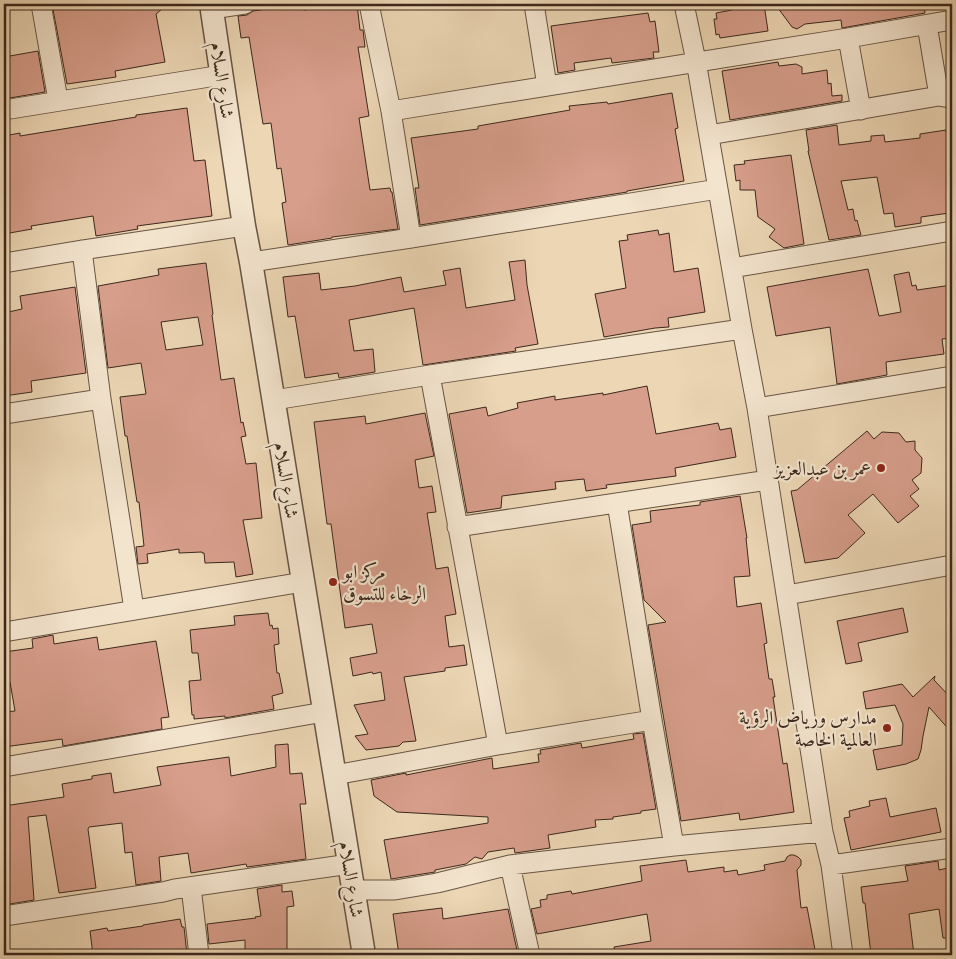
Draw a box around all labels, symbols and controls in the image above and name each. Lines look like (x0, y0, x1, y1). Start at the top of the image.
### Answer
street label: شارع السلام (201, 40, 238, 120)
street label: شارع السلام (264, 440, 303, 521)
place label: عمر بن عبدالعزيز (773, 458, 871, 481)
marker: عمر بن عبدالعزيز (875, 462, 887, 474)
place label: مركز ابو الرخاء للتسوق (341, 561, 426, 606)
marker: مركز ابو الرخاء للتسوق (327, 576, 339, 588)
place label: مدارس ورياض الرؤية العالمية الخاصة (739, 707, 877, 752)
marker: مدارس ورياض الرؤية العالمية الخاصة (881, 722, 893, 734)
street label: شارع السلام (329, 839, 368, 920)

